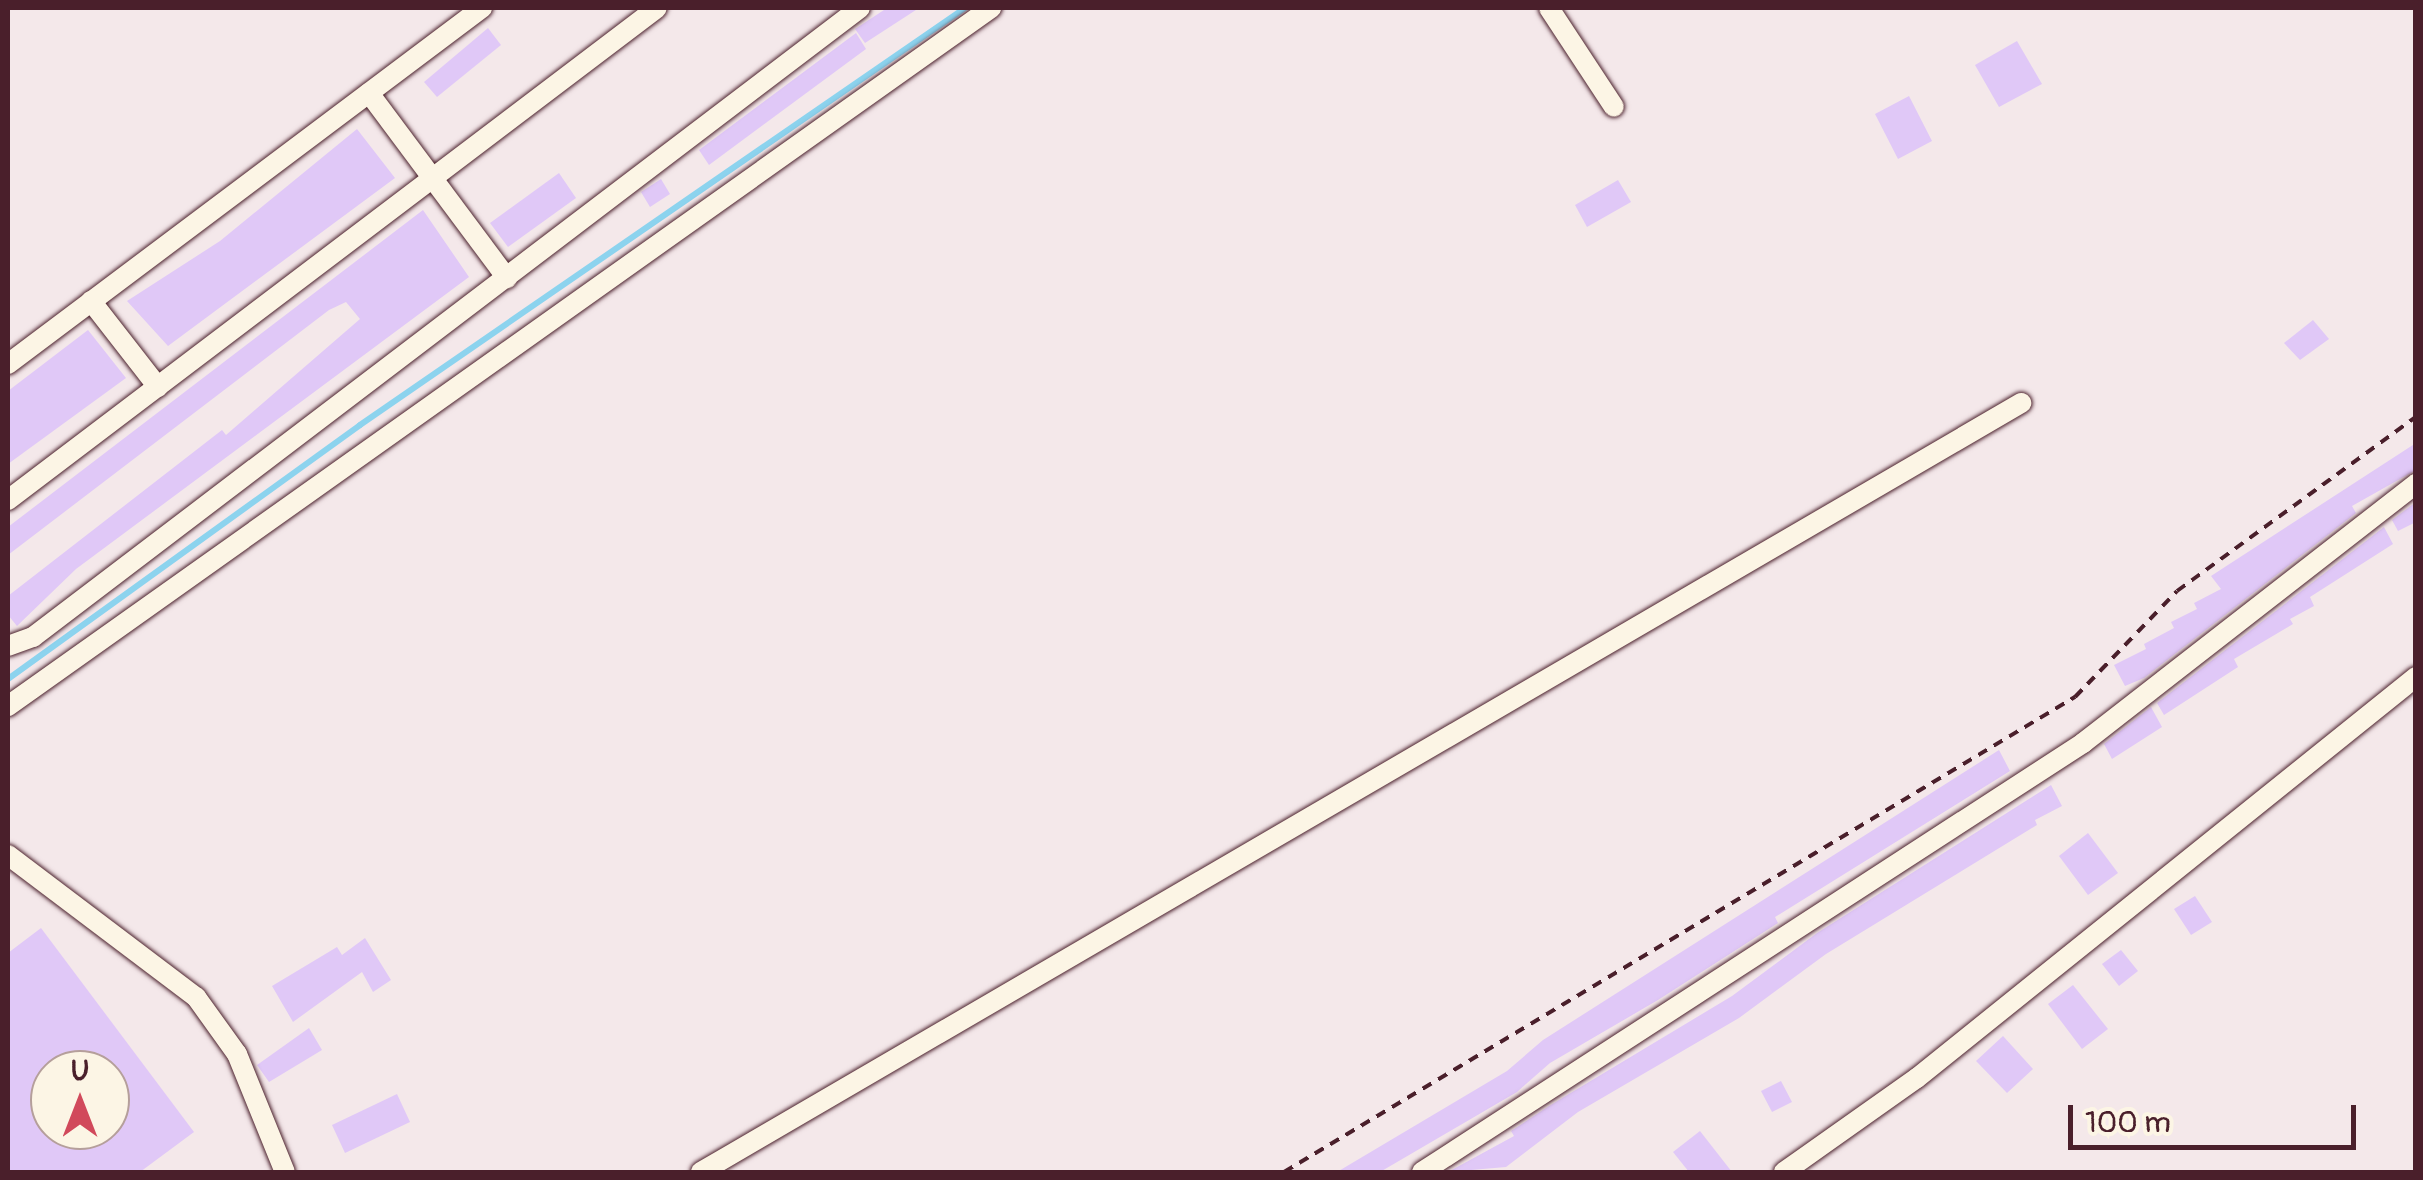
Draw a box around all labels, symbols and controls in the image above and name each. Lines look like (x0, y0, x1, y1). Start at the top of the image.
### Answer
north arrow (30, 1050, 130, 1150)
text: U (71, 1054, 89, 1089)
scale bar (2073, 1085, 2360, 1147)
text: 100 m (2085, 1104, 2171, 1141)

